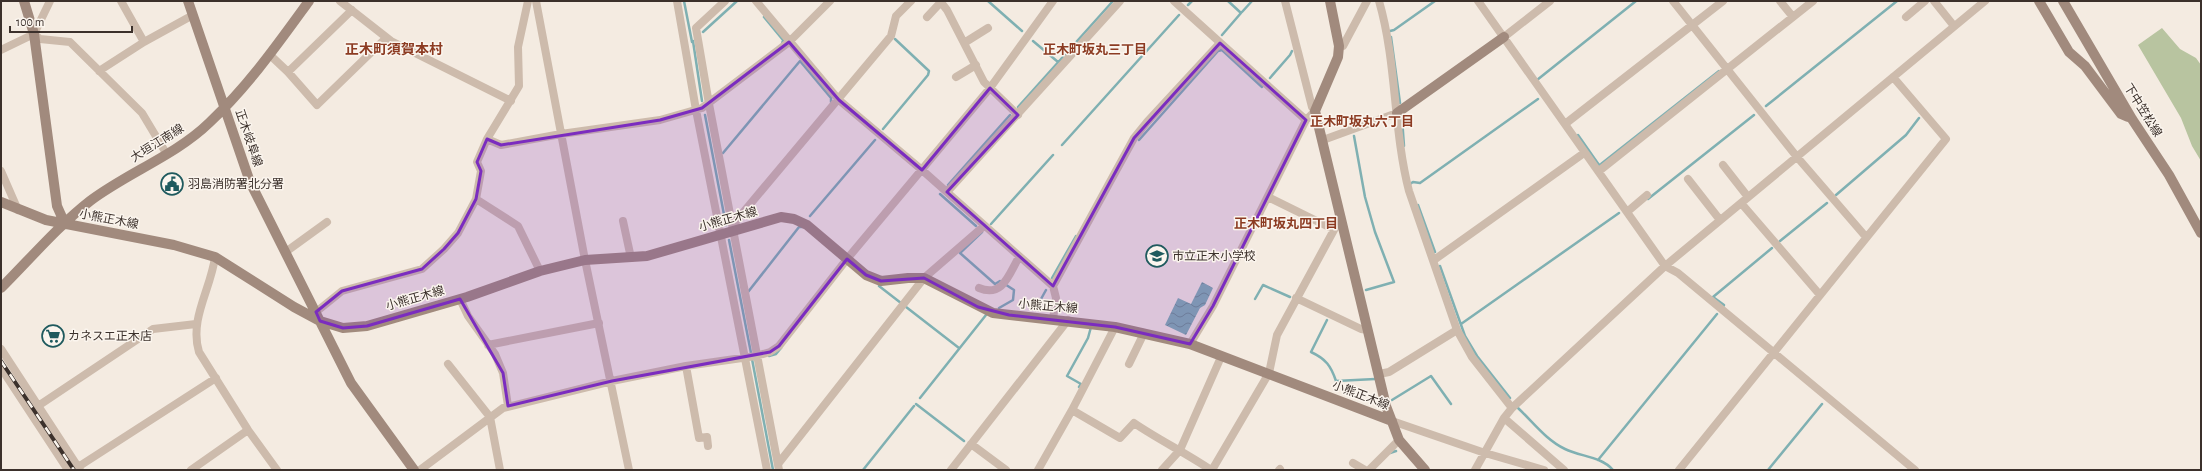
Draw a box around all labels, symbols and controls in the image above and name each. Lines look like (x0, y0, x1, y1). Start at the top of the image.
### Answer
scale bar (10, 8, 132, 34)
text: 100 m (16, 16, 44, 28)
district label: 正木町須賀本村 (345, 41, 443, 57)
district label: 正木町坂丸三丁目 (1043, 43, 1147, 57)
street label: 下中笠松線 (2122, 81, 2165, 139)
street label: 正木岐阜線 (234, 107, 265, 168)
district label: 正木町坂丸六丁目 (1310, 115, 1414, 129)
street label: 大垣江南線 (128, 121, 186, 164)
public building icon: 羽島消防署北分署 (159, 171, 185, 197)
place label: 羽島消防署北分署 (188, 177, 284, 190)
street label: 小熊正木線 (697, 204, 758, 233)
street label: 小熊正木線 (78, 206, 140, 231)
district label: 正木町坂丸四丁目 (1234, 217, 1338, 231)
school or university icon: 市立正木小学校 (1144, 243, 1170, 269)
place label: 市立正木小学校 (1172, 249, 1256, 262)
street label: 小熊正木線 (384, 283, 445, 312)
street label: 小熊正木線 (1018, 296, 1079, 315)
supermarket icon: カネスエ正木店 (40, 323, 66, 349)
place label: カネスエ正木店 (68, 330, 152, 342)
street label: 小熊正木線 (1331, 378, 1392, 411)

